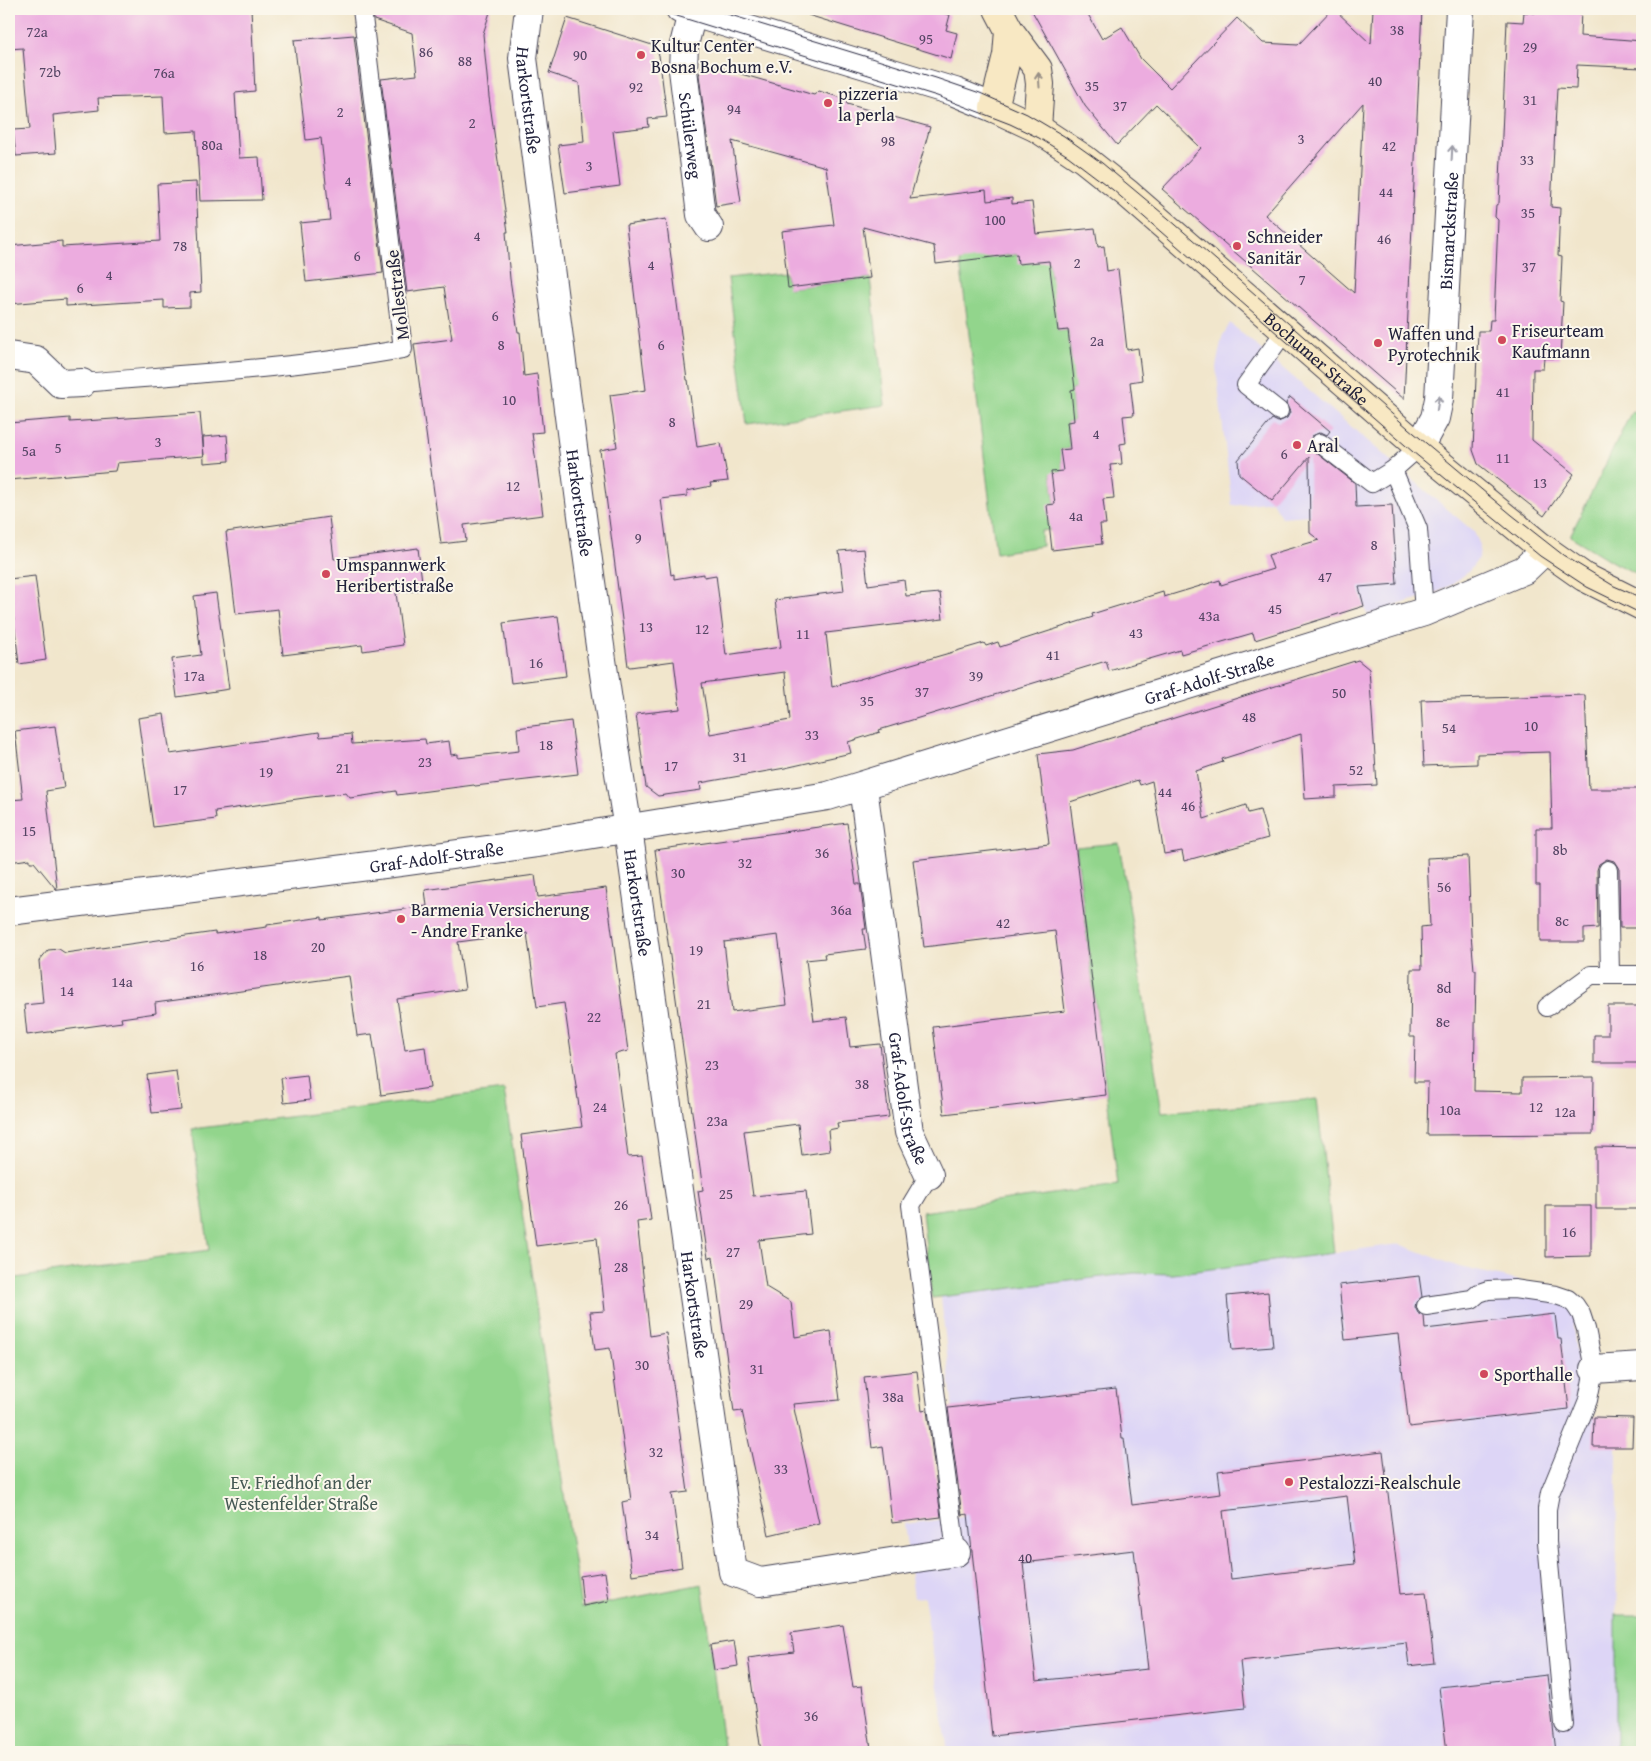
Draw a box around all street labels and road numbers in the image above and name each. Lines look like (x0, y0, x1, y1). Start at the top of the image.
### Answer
street label: Harkortstraße (510, 45, 549, 155)
street label: Schülerweg (672, 91, 710, 180)
street label: Bismarckstraße (1431, 171, 1465, 290)
street label: Mollestraße (378, 248, 416, 342)
street label: Bochumer Straße (1258, 305, 1375, 412)
street label: Harkortstraße (560, 448, 601, 558)
street label: Graf-Adolf-Straße (1141, 646, 1278, 711)
street label: Graf-Adolf-Straße (368, 834, 505, 879)
street label: Harkortstraße (618, 847, 659, 958)
street label: Graf-Adolf-Straße (882, 1031, 936, 1169)
street label: Harkortstraße (674, 1249, 716, 1360)

